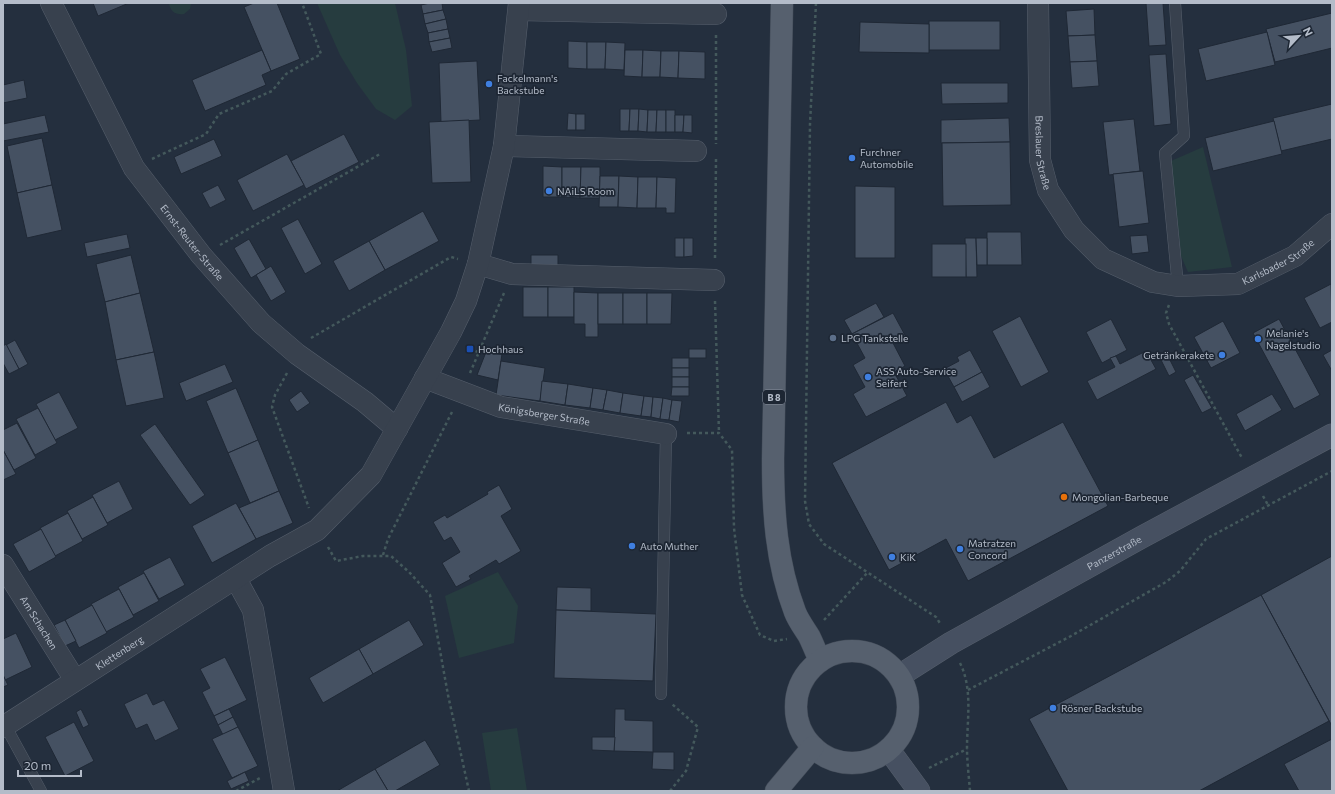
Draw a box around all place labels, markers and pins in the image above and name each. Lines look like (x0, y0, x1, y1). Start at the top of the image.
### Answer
place label: Fackelmann's Backstube (497, 72, 558, 96)
marker: Fackelmann's Backstube (484, 79, 494, 89)
place label: Furchner Automobile (860, 146, 913, 170)
marker: Furchner Automobile (847, 153, 857, 163)
place label: NAiLS Room (557, 185, 615, 197)
marker: NAiLS Room (544, 186, 554, 196)
place label: Melanie's Nagelstudio (1266, 327, 1320, 351)
place label: LPG Tankstelle (841, 332, 908, 344)
marker: LPG Tankstelle (828, 333, 838, 343)
marker: Melanie's Nagelstudio (1253, 334, 1263, 344)
place label: Hochhaus (478, 343, 524, 355)
marker: Hochhaus (465, 344, 475, 354)
place label: Getränkerakete (1143, 349, 1214, 361)
marker: Getränkerakete (1217, 350, 1227, 360)
place label: ASS Auto-Service Seifert (876, 365, 956, 389)
marker: ASS Auto-Service Seifert (863, 372, 873, 382)
place label: Mongolian-Barbeque (1072, 491, 1168, 503)
marker: Mongolian-Barbeque (1059, 492, 1069, 502)
place label: Matratzen Concord (968, 537, 1016, 561)
place label: Auto Muther (640, 540, 699, 552)
marker: Auto Muther (627, 541, 637, 551)
marker: Matratzen Concord (955, 544, 965, 554)
place label: KiK (900, 551, 916, 563)
marker: KiK (887, 552, 897, 562)
place label: Rösner Backstube (1061, 702, 1142, 714)
marker: Rösner Backstube (1048, 703, 1058, 713)

